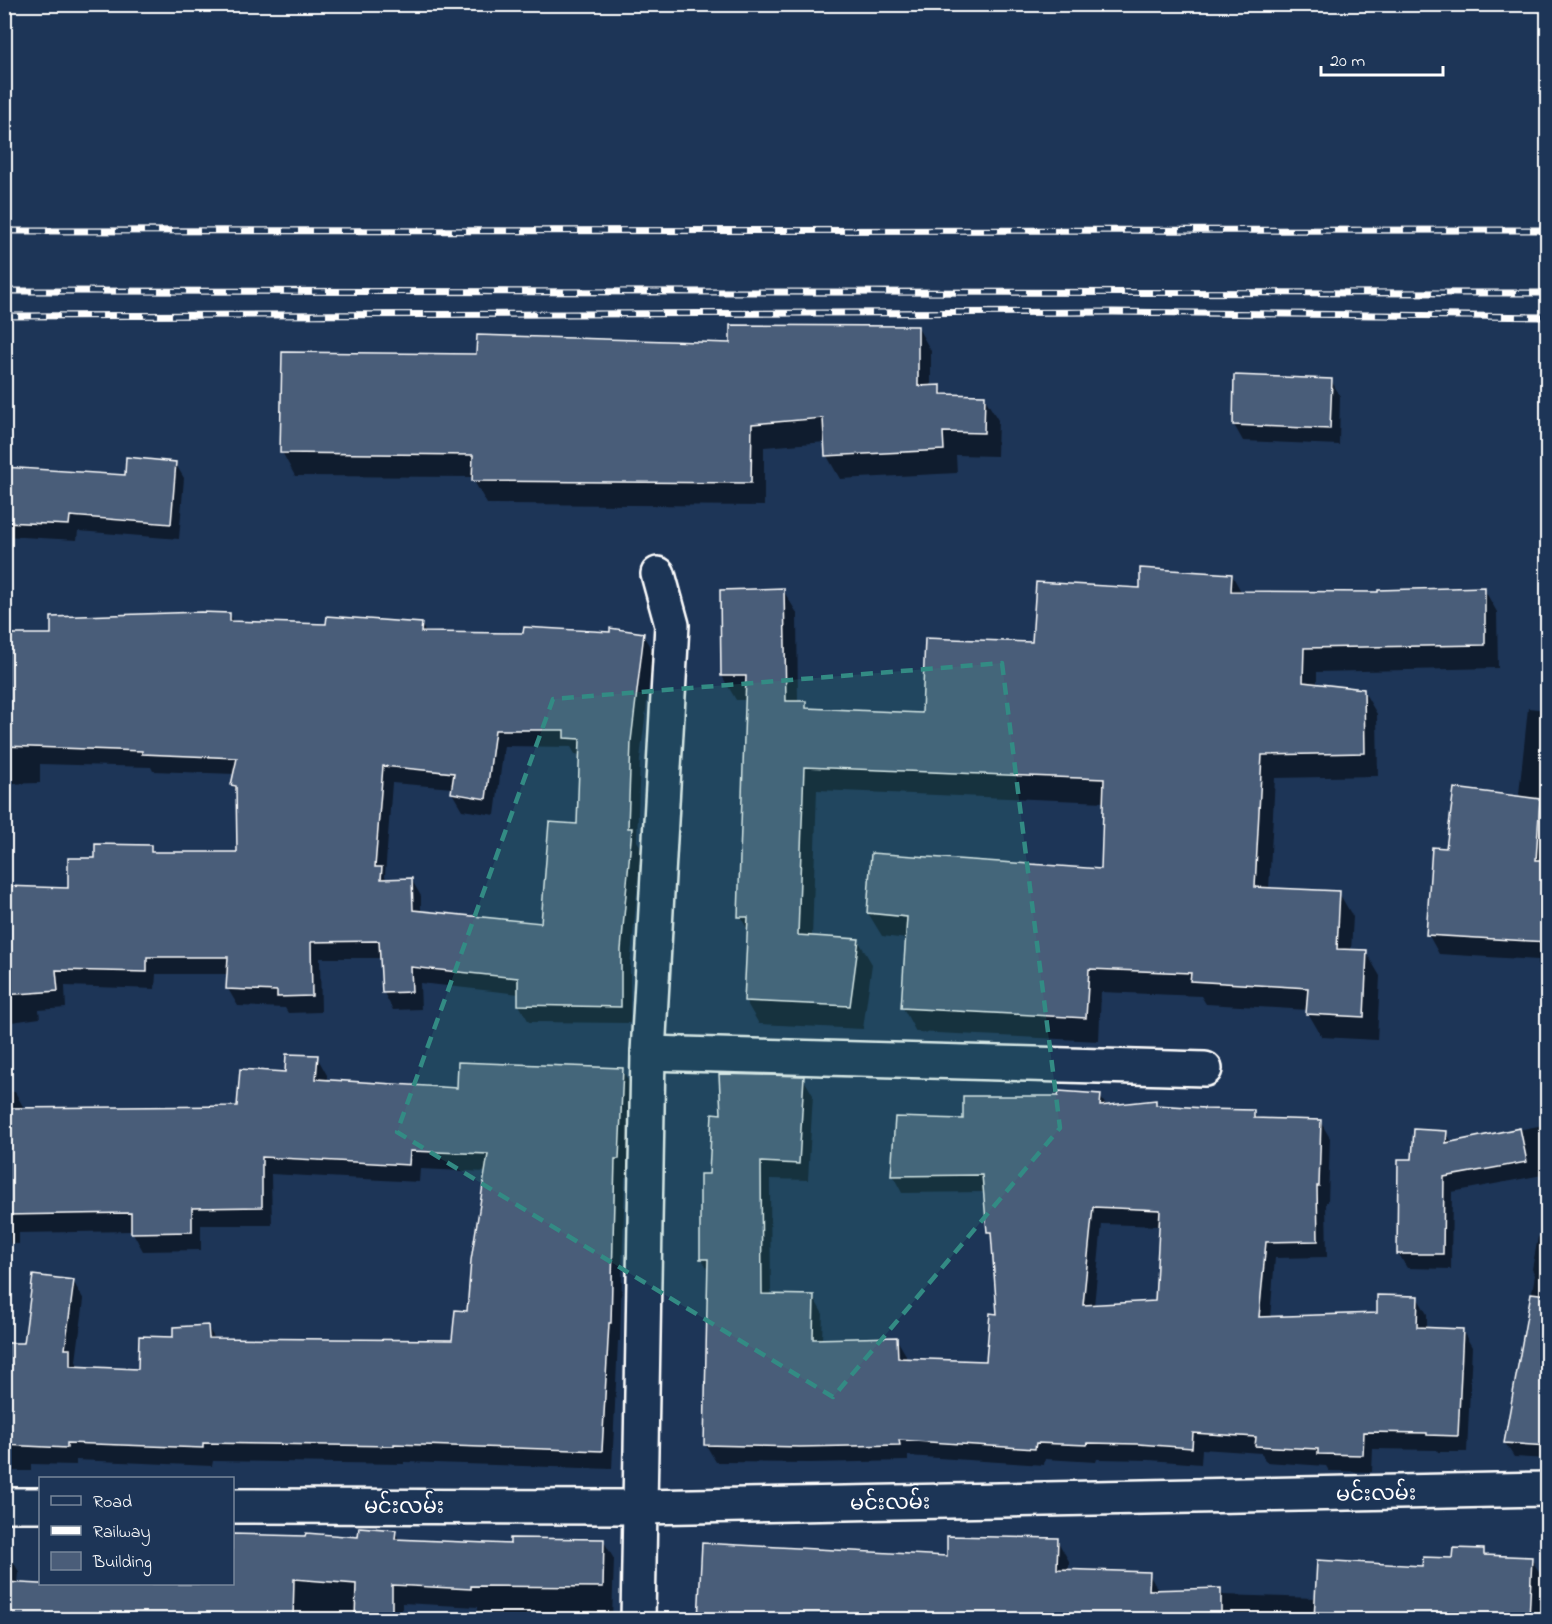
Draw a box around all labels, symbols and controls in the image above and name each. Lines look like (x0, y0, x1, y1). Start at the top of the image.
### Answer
scale bar (1321, 39, 1442, 77)
text: 20 m (1330, 49, 1365, 75)
street label: မင်းလမ်း (1336, 1476, 1416, 1511)
legend (39, 1477, 234, 1585)
street label: မင်းလမ်း (850, 1485, 930, 1520)
text: Road (93, 1490, 132, 1516)
street label: မင်းလမ်း (364, 1490, 444, 1523)
text: Railway (93, 1520, 150, 1546)
text: Building (92, 1550, 152, 1577)

